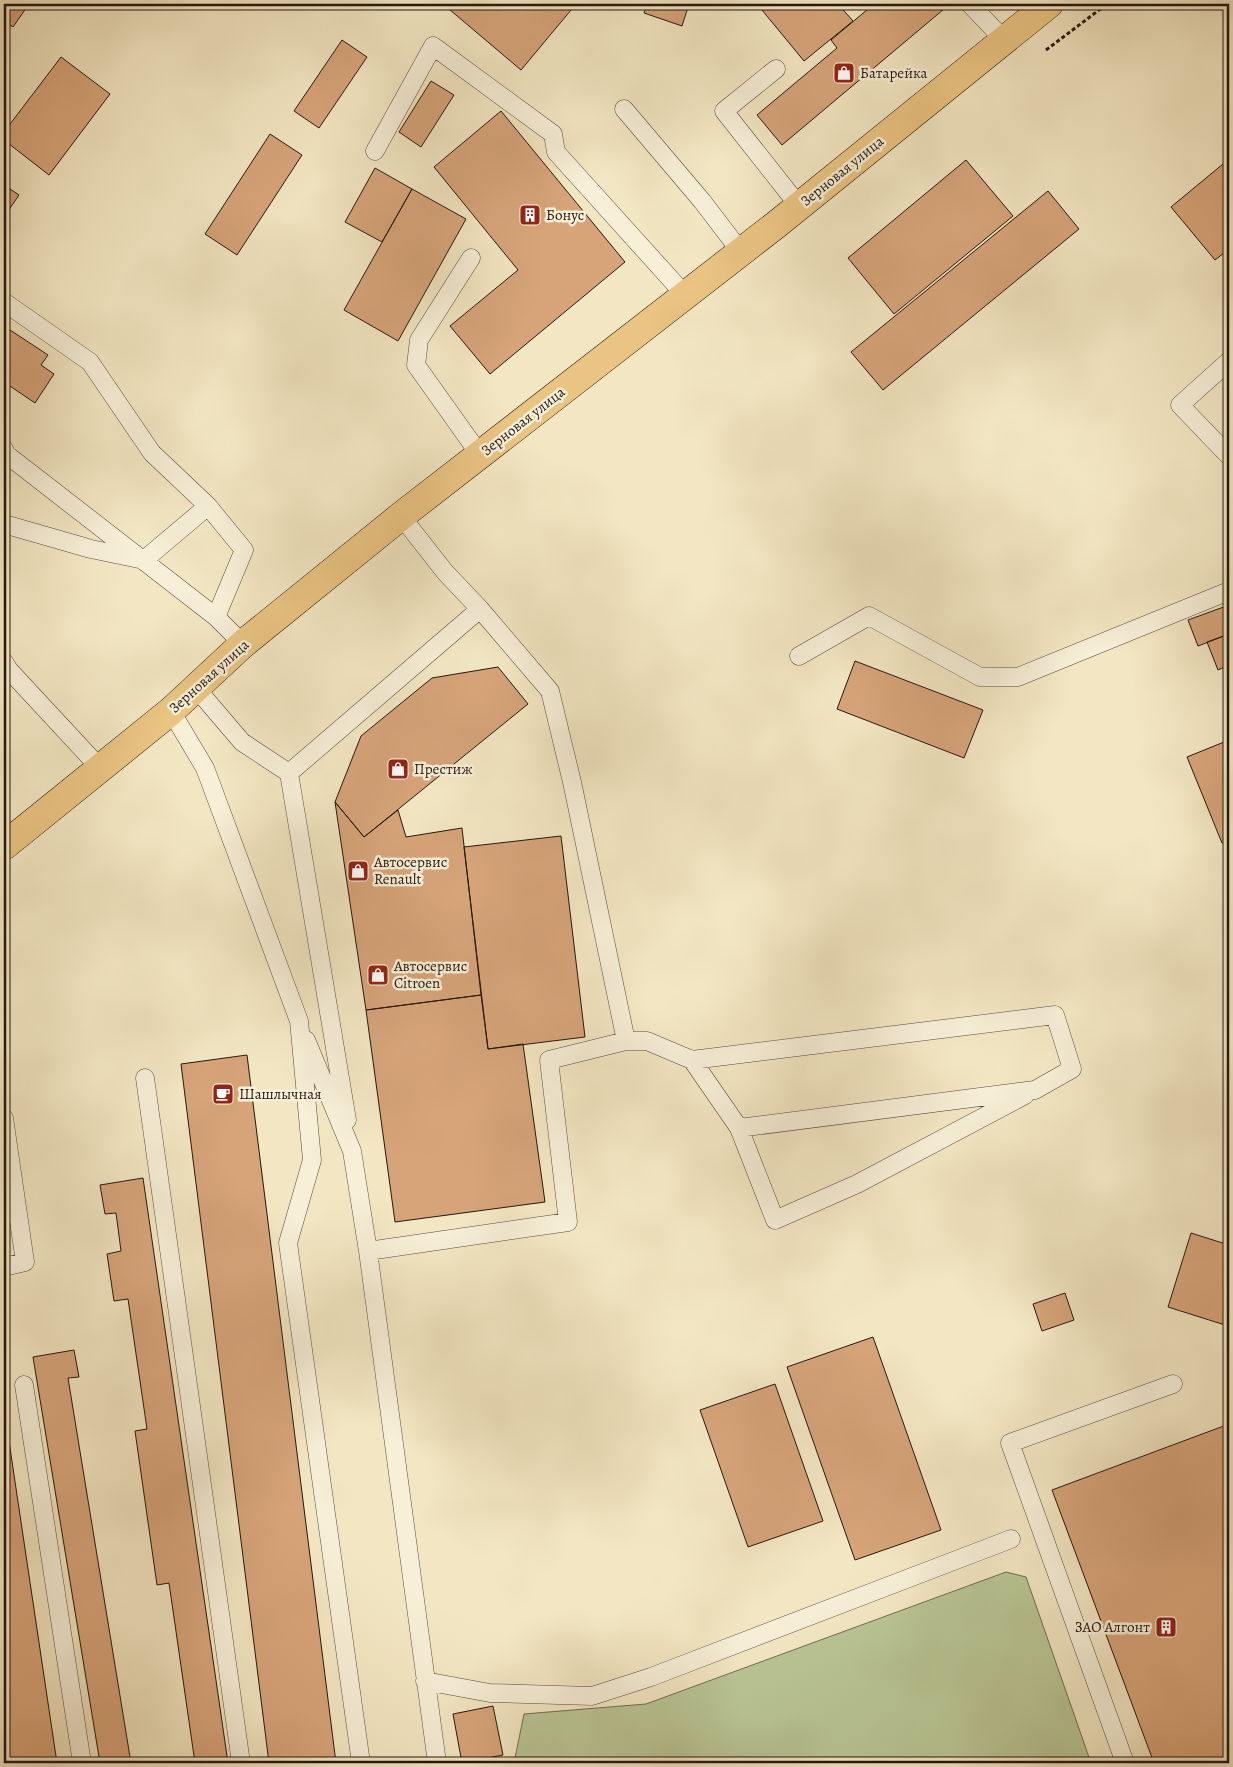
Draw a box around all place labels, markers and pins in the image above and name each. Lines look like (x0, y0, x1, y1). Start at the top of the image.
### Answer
shop icon: Батарейка (832, 61, 856, 85)
place label: Батарейка (860, 63, 927, 83)
building icon: Бонус (518, 203, 542, 227)
place label: Бонус (546, 205, 584, 225)
shop icon: Престиж (386, 757, 410, 781)
place label: Престиж (414, 759, 473, 779)
place label: Автосервис Renault (373, 852, 447, 889)
shop icon: Автосервис Renault (346, 859, 370, 883)
place label: Автосервис Citroen (393, 956, 467, 993)
shop icon: Автосервис Citroen (366, 963, 390, 987)
cafe icon: Шашлычная (211, 1082, 235, 1106)
place label: Шашлычная (239, 1084, 321, 1104)
building icon: ЗАО Алгонт (1154, 1615, 1178, 1639)
place label: ЗАО Алгонт (1075, 1617, 1150, 1637)

